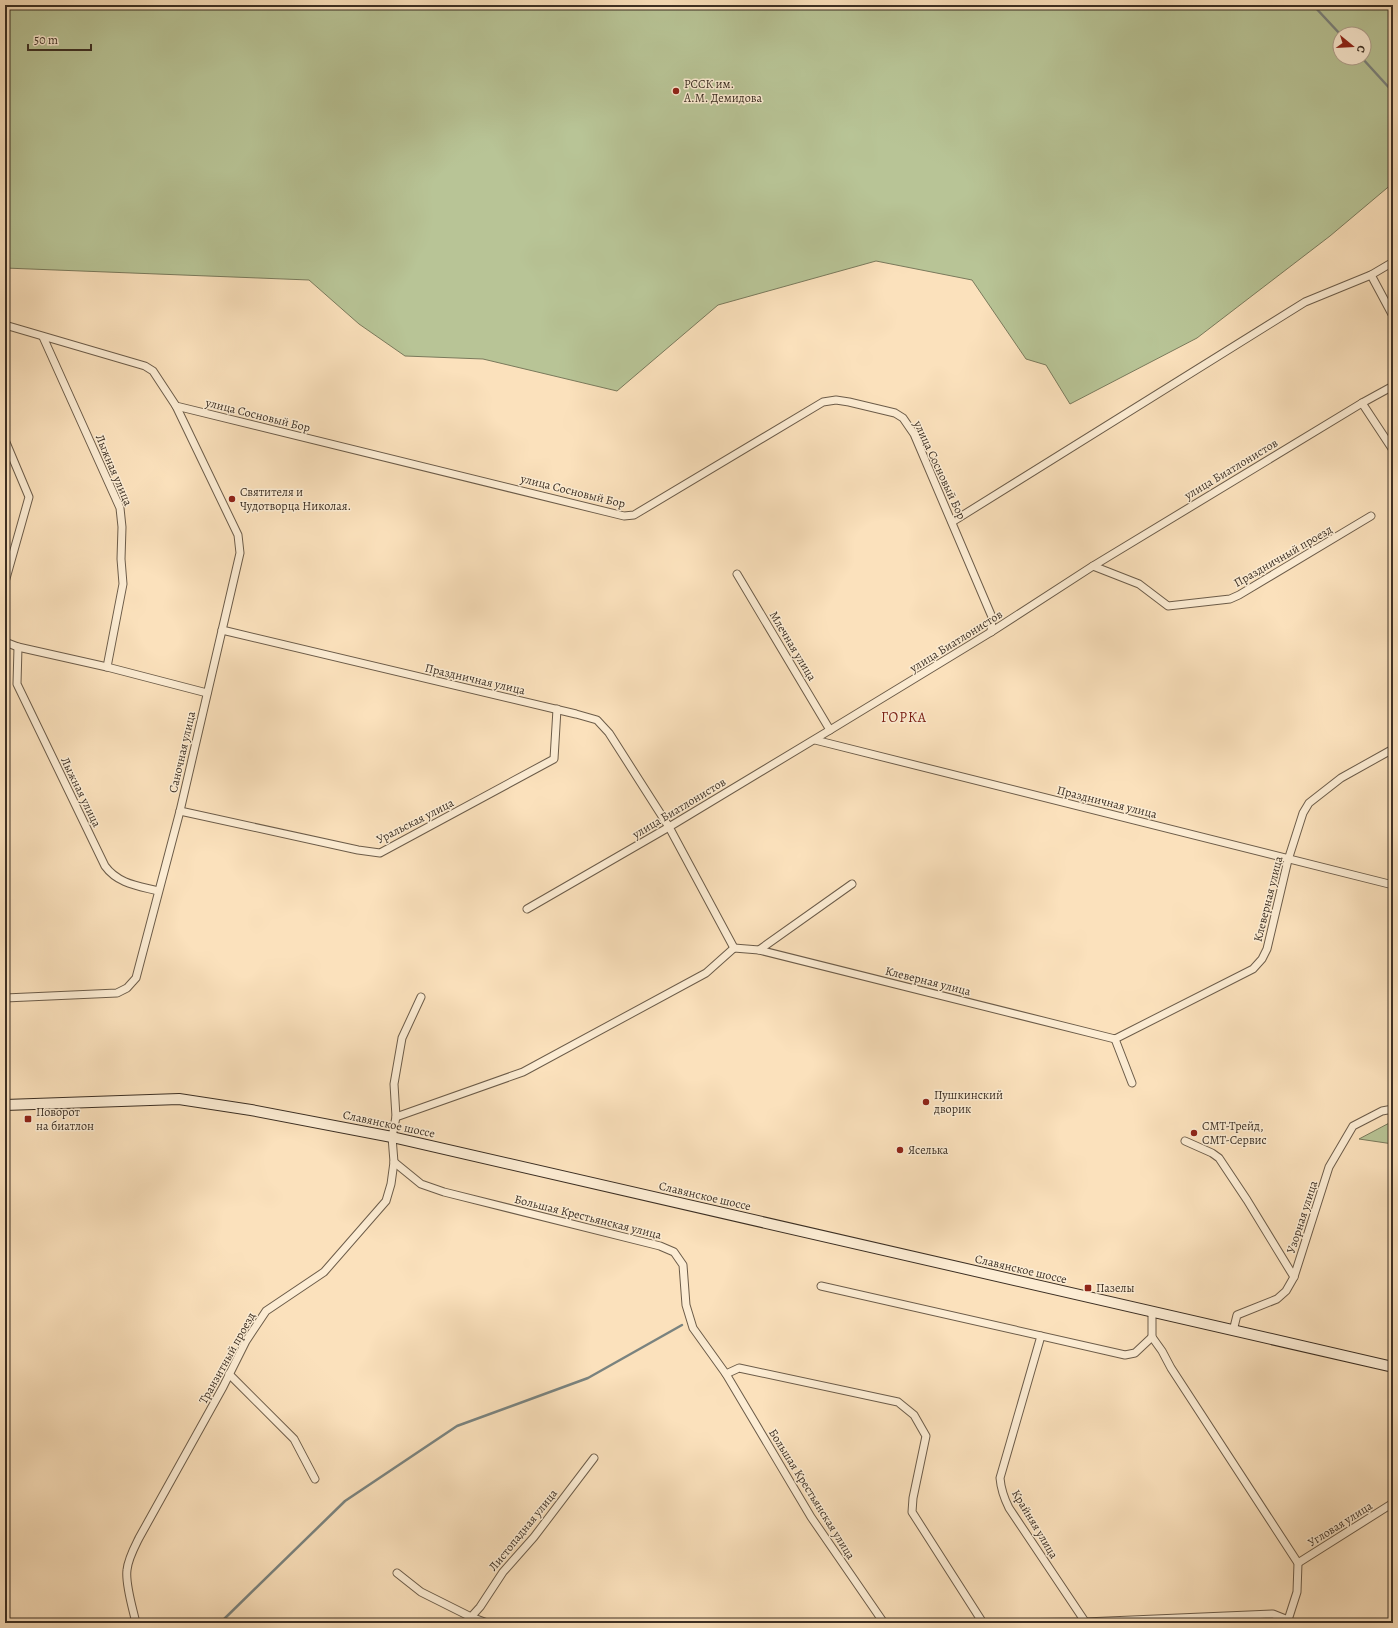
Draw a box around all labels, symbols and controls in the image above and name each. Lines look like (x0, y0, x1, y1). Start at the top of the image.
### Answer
scale bar (28, 26, 91, 52)
north arrow (1332, 26, 1372, 66)
text: 50 m (34, 32, 58, 48)
text: С (1353, 43, 1369, 55)
place label: РССК им. А.М. Демидова (683, 76, 763, 106)
marker: РССК им. А.М. Демидова (671, 86, 681, 96)
street label: улица Сосновый Бор (203, 394, 312, 436)
street label: улица Сосновый Бор (910, 417, 970, 522)
street label: Лыжная улица (92, 432, 136, 509)
street label: улица Биатлонистов (1180, 435, 1281, 504)
street label: улица Сосновый Бор (518, 470, 627, 512)
place label: Святителя и Чудотворца Николая. (240, 484, 351, 514)
marker: Святителя и Чудотворца Николая. (227, 494, 237, 504)
street label: Праздничный проезд (1231, 521, 1335, 591)
street label: улица Биатлонистов (906, 606, 1006, 677)
street label: Млечная улица (766, 608, 820, 684)
street label: Праздничная улица (423, 660, 527, 698)
district label: ГОРКА (881, 708, 927, 727)
street label: Саночная улица (165, 709, 199, 794)
street label: Лыжная улица (57, 754, 105, 830)
street label: улица Биатлонистов (628, 774, 729, 843)
street label: Праздничная улица (1055, 782, 1159, 822)
street label: Уральская улица (373, 794, 457, 847)
street label: Клеверная улица (1250, 854, 1287, 944)
street label: Клеверная улица (883, 963, 973, 1000)
place label: Пушкинский дворик (933, 1087, 1003, 1117)
marker: Пушкинский дворик (921, 1097, 931, 1107)
place label: Поворот на биатлон (36, 1104, 94, 1134)
street label: Славянское шоссе (341, 1106, 437, 1142)
marker: Поворот на биатлон (23, 1114, 33, 1124)
place label: СМТ-Трейд, СМТ-Сервис (1202, 1118, 1267, 1148)
marker: СМТ-Трейд, СМТ-Сервис (1189, 1128, 1199, 1138)
place label: Яселька (908, 1142, 949, 1158)
marker: Яселька (895, 1145, 905, 1155)
street label: Славянское шоссе (657, 1178, 753, 1214)
street label: Узорная улица (1283, 1178, 1321, 1256)
street label: Большая Крестьянская улица (513, 1191, 664, 1243)
street label: Славянское шоссе (973, 1251, 1069, 1287)
place label: Пазелы (1096, 1280, 1134, 1296)
marker: Пазелы (1083, 1283, 1093, 1293)
street label: Транзитный проезд (195, 1309, 259, 1407)
street label: Большая Крестьянская улица (765, 1426, 859, 1563)
street label: Листопадная улица (485, 1485, 561, 1574)
street label: Крайняя улица (1008, 1486, 1062, 1562)
street label: Угловая улица (1305, 1497, 1376, 1550)

